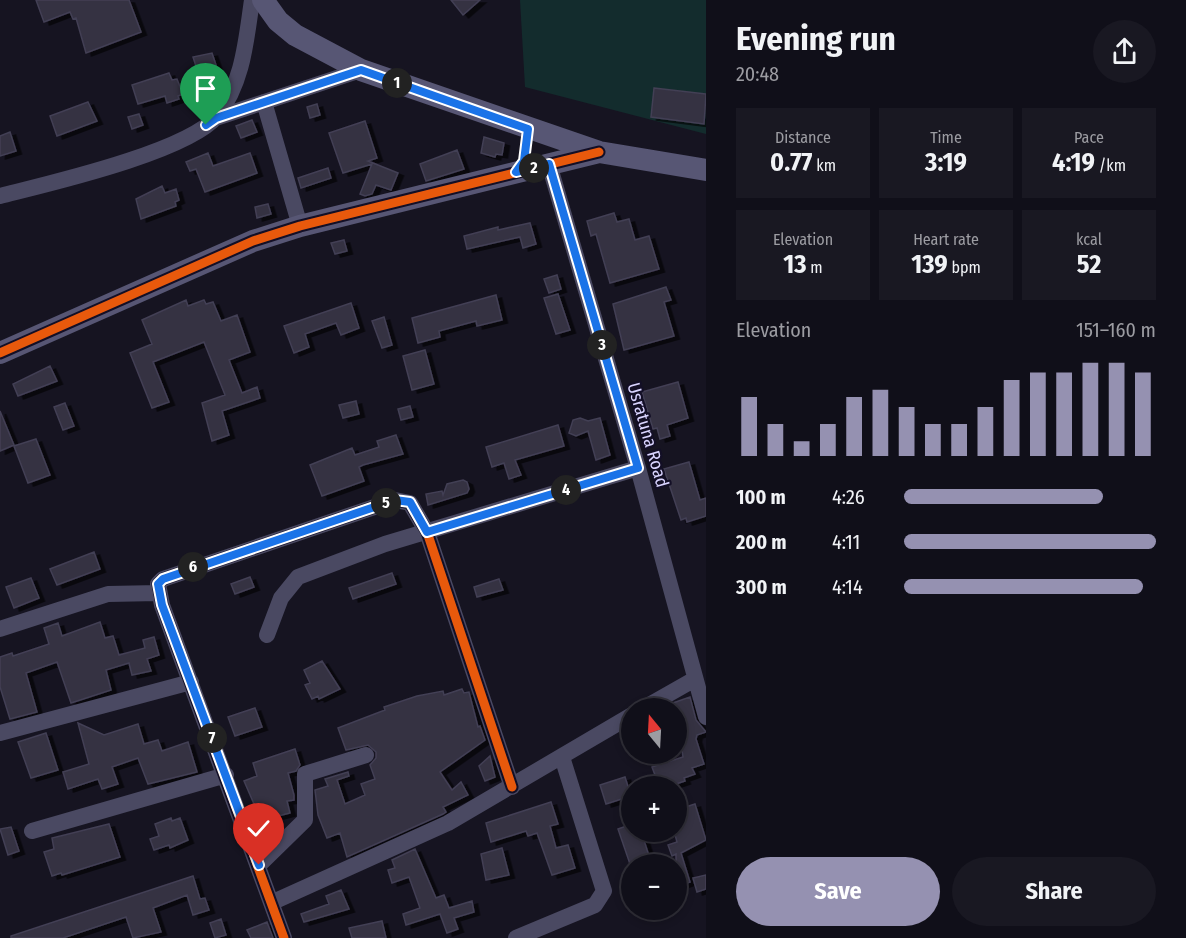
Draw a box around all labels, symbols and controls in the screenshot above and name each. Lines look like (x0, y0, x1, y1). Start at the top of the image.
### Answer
text: Evening run (736, 19, 896, 59)
button: share (1093, 20, 1156, 83)
text: 20:48 (736, 62, 779, 86)
pin (180, 63, 231, 125)
pin: 1 (382, 68, 412, 98)
icon: arrive (189, 72, 222, 105)
text: 1 (394, 73, 400, 92)
text: Distance (775, 128, 831, 147)
text: Time (930, 128, 962, 147)
text: Pace (1074, 128, 1104, 147)
text: 0.77 (770, 147, 812, 178)
text: 3:19 (925, 147, 967, 178)
text: 4:19 (1052, 147, 1095, 178)
pin: 2 (519, 153, 549, 183)
text: km (812, 156, 836, 175)
text: /km (1095, 156, 1126, 175)
text: 2 (530, 158, 538, 177)
text: Elevation (773, 230, 833, 249)
text: Heart rate (913, 230, 979, 249)
text: kcal (1076, 230, 1102, 249)
text: 13 (783, 249, 807, 280)
text: 139 (911, 249, 948, 280)
text: 52 (1077, 249, 1101, 280)
text: m (807, 258, 823, 277)
text: bpm (948, 258, 981, 277)
text: Elevation (736, 318, 811, 342)
text: 151–160 m (1076, 318, 1156, 342)
pin: 3 (587, 330, 617, 360)
text: 3 (598, 335, 606, 354)
street label: Usratuna Road (623, 380, 673, 490)
pin: 4 (551, 475, 581, 505)
text: 4 (562, 480, 570, 499)
text: 100 m (736, 485, 786, 509)
text: 4:26 (832, 485, 865, 509)
pin: 5 (371, 488, 401, 518)
text: 5 (382, 493, 390, 512)
text: 200 m (736, 530, 787, 554)
text: 4:11 (832, 530, 860, 554)
pin: 6 (178, 552, 208, 582)
text: 6 (189, 557, 197, 576)
text: 300 m (736, 575, 787, 599)
text: 4:14 (832, 575, 863, 599)
north arrow (621, 698, 687, 764)
map controls (621, 698, 687, 920)
pin: 7 (197, 723, 227, 753)
text: 7 (209, 728, 215, 747)
button: + (621, 776, 687, 842)
pin (233, 803, 284, 865)
icon: check (242, 812, 275, 845)
button: − (621, 854, 687, 920)
button: Save (736, 857, 940, 926)
button: Share (952, 857, 1156, 926)

